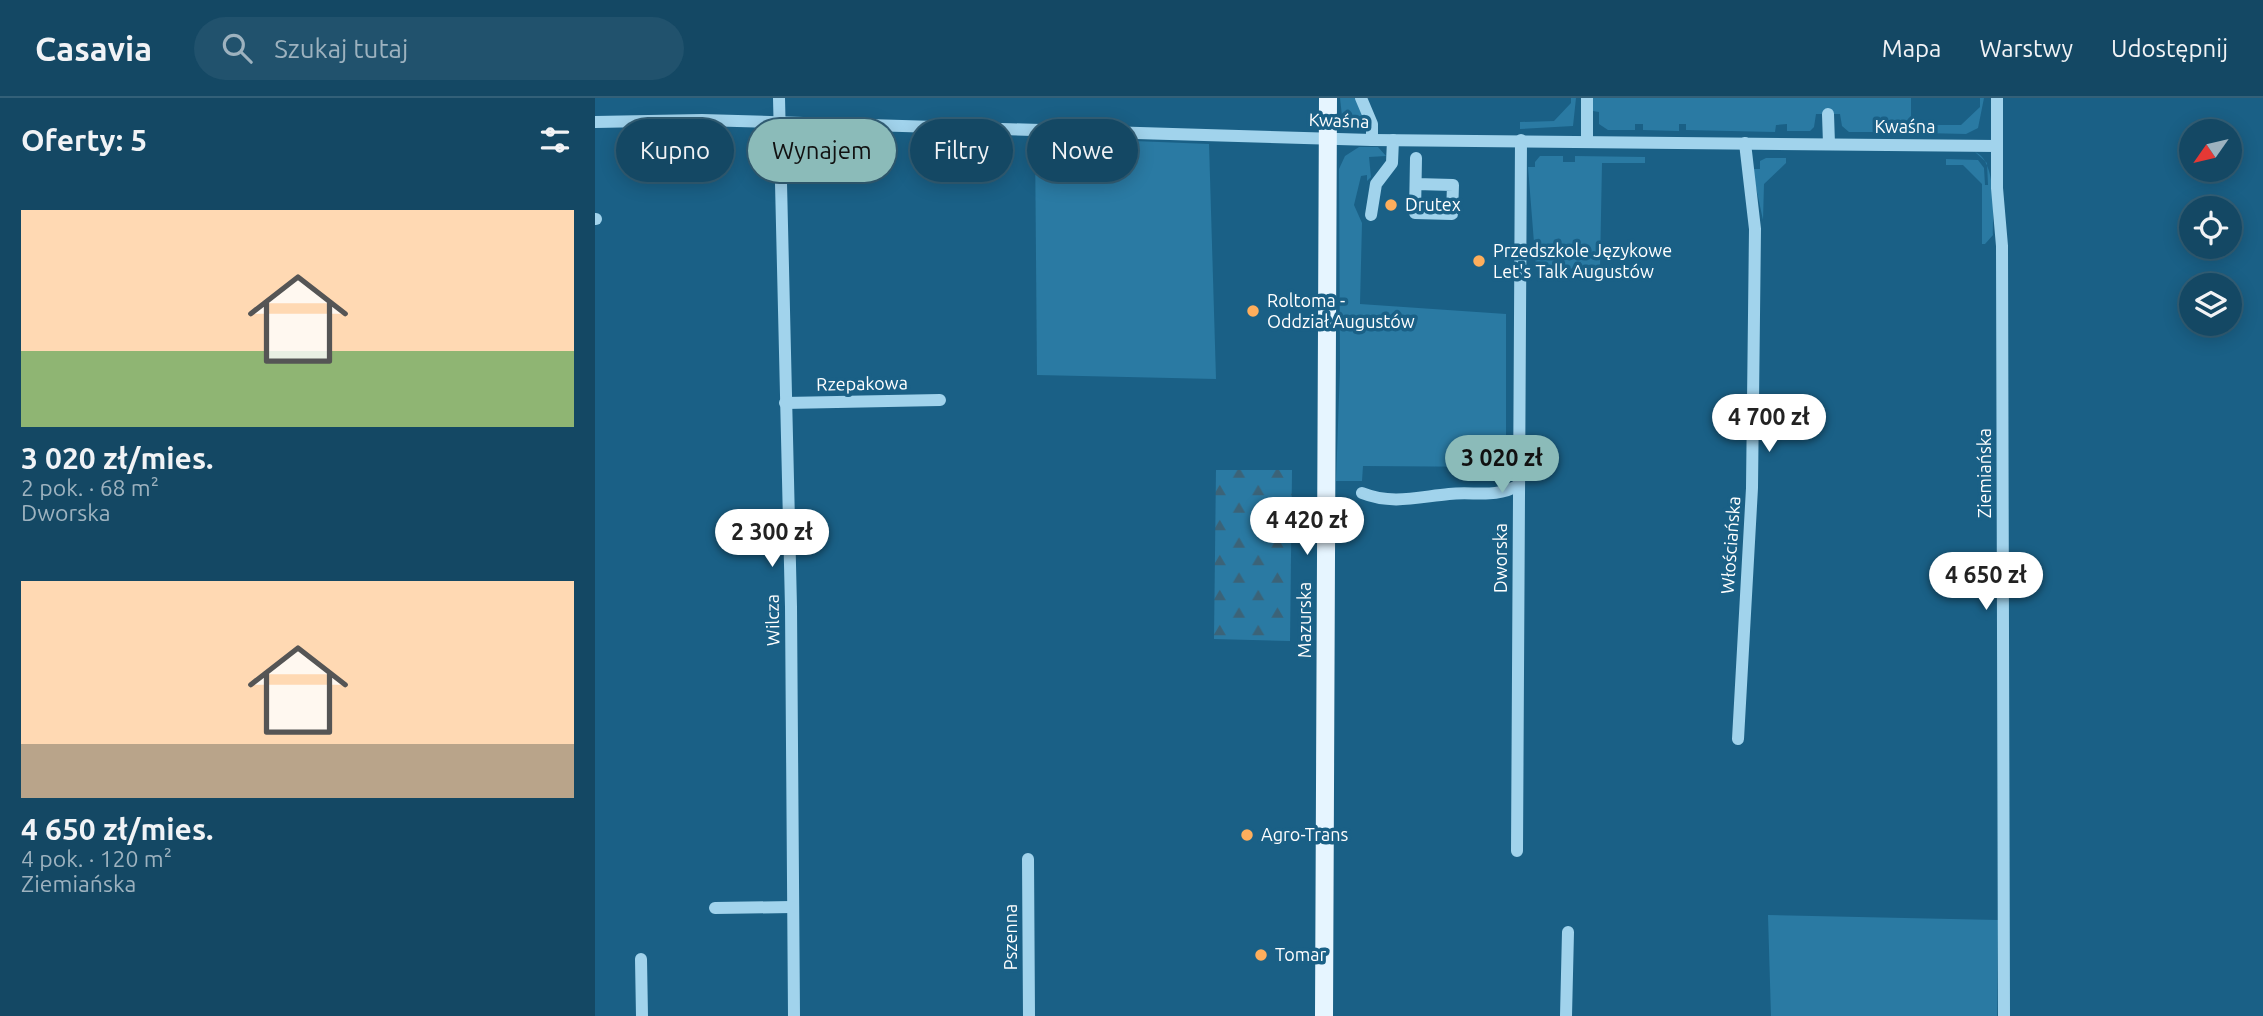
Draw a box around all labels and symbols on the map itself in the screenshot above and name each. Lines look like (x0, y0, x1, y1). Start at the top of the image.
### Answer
street label: Kwaśna (1308, 109, 1370, 131)
street label: Kwaśna (1875, 116, 1935, 136)
north arrow (2179, 119, 2242, 182)
place label: Drutex (1405, 194, 1461, 214)
marker: Drutex (1383, 197, 1399, 213)
place label: Przedszkole Językowe Let's Talk Augustów (1493, 240, 1672, 281)
marker: Przedszkole Językowe Let's Talk Augustów (1471, 253, 1487, 269)
place label: Roltoma - Oddział Augustów (1267, 290, 1415, 331)
marker: Roltoma - Oddział Augustów (1245, 303, 1261, 319)
street label: Rzepakowa (816, 372, 908, 394)
pin: 4 700 zł (1697, 394, 1841, 454)
street label: Ziemiańska (1974, 428, 1994, 518)
pin: 3 020 zł (1430, 436, 1574, 495)
street label: Włościańska (1717, 495, 1743, 595)
pin: 4 420 zł (1235, 498, 1379, 557)
pin: 2 300 zł (700, 510, 844, 569)
street label: Dworska (1490, 523, 1510, 593)
pin: 4 650 zł (1914, 552, 2058, 612)
street label: Mazurska (1294, 582, 1314, 658)
street label: Wilcza (762, 594, 782, 646)
place label: Agro-Trans (1261, 824, 1349, 844)
marker: Agro-Trans (1239, 827, 1255, 843)
street label: Pszenna (1000, 904, 1020, 970)
place label: Tomar (1275, 944, 1326, 964)
marker: Tomar (1253, 947, 1269, 963)

